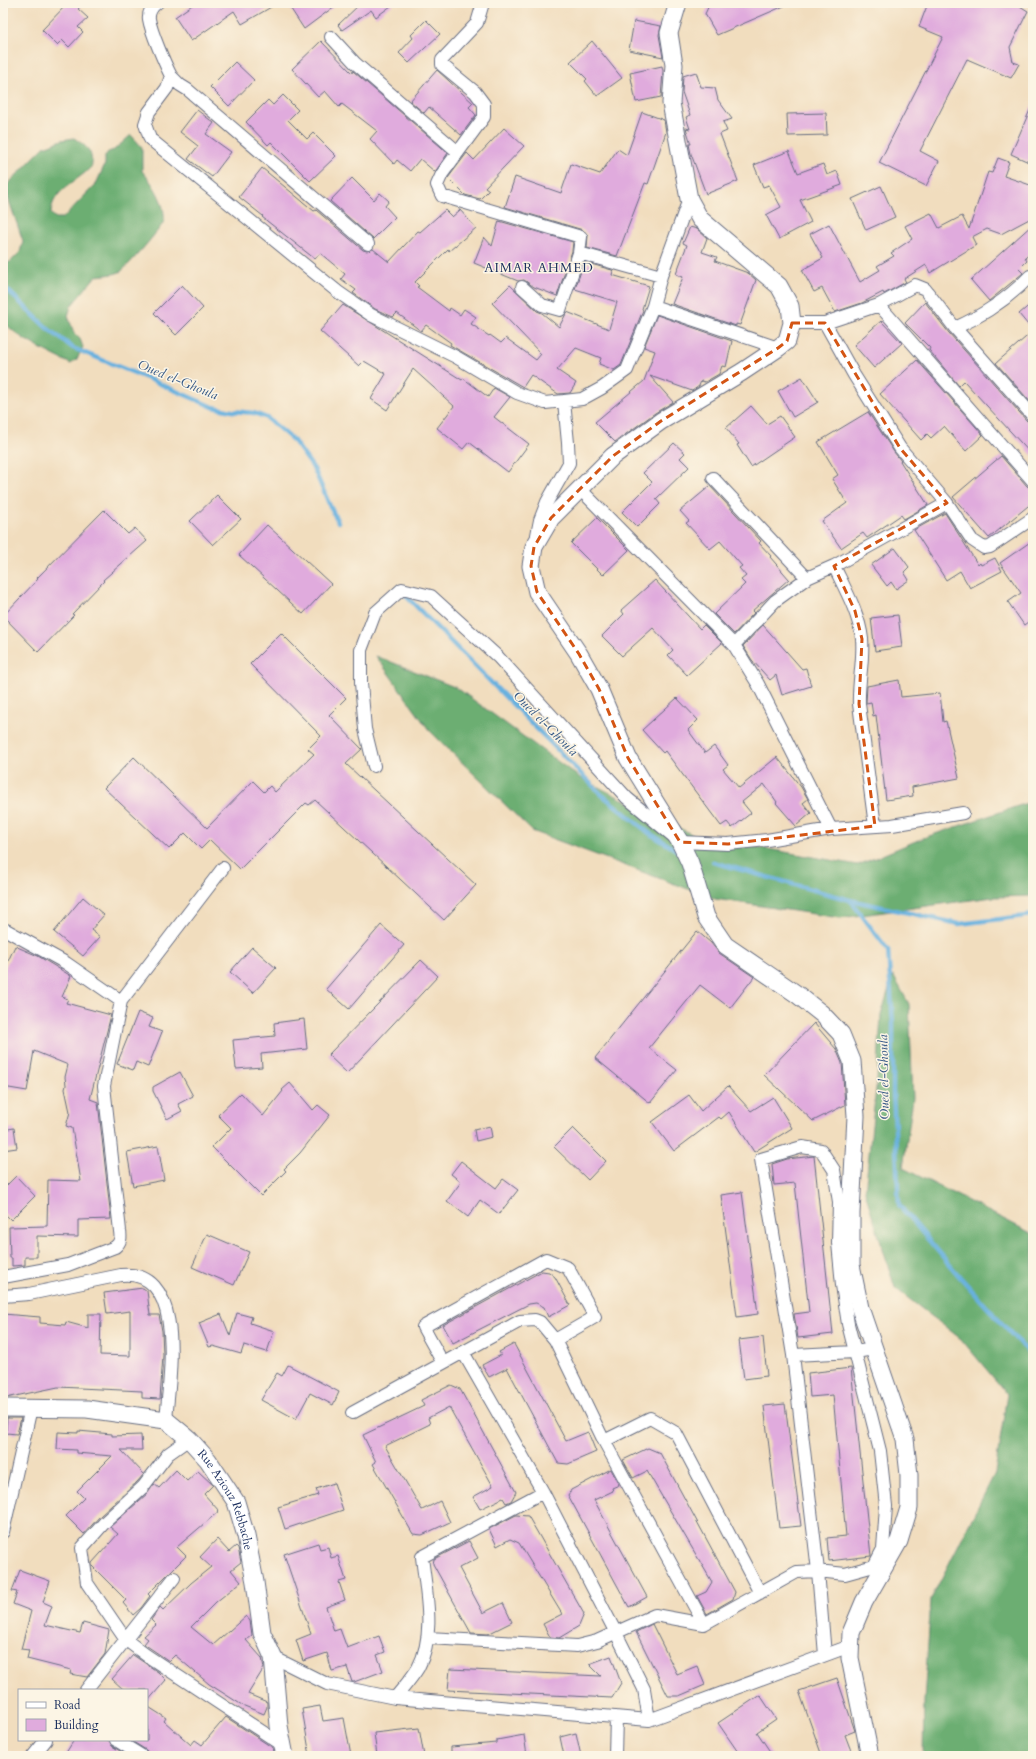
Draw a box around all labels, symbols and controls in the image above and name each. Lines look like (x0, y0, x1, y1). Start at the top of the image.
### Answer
district label: AIMAR AHMED (484, 259, 594, 277)
water label: Oued el-Ghoula (135, 356, 221, 404)
water label: Oued el-Ghoula (509, 687, 582, 760)
water label: Oued el-Ghoula (874, 1034, 894, 1120)
street label: Rue Aziouz Rebbache (194, 1446, 257, 1551)
legend (18, 1689, 148, 1741)
text: Road (54, 1697, 81, 1713)
text: Building (54, 1717, 99, 1733)

